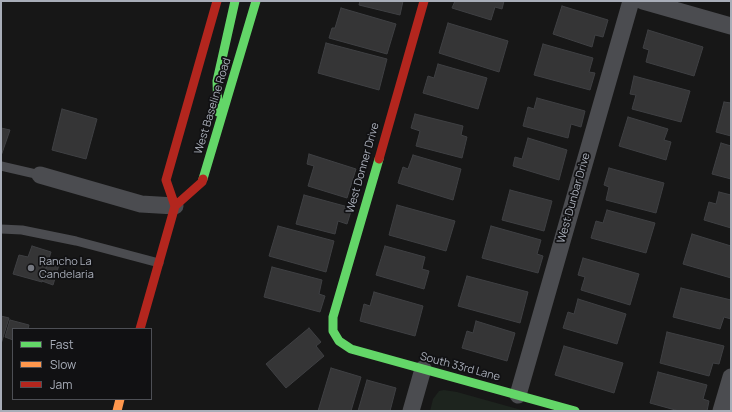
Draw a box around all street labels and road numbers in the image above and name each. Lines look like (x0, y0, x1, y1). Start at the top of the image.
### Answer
street label: West Baseline Road (192, 56, 234, 156)
street label: West Donner Drive (344, 121, 382, 215)
street label: West Dunbar Drive (555, 151, 593, 245)
street label: South 33rd Lane (419, 350, 501, 384)

